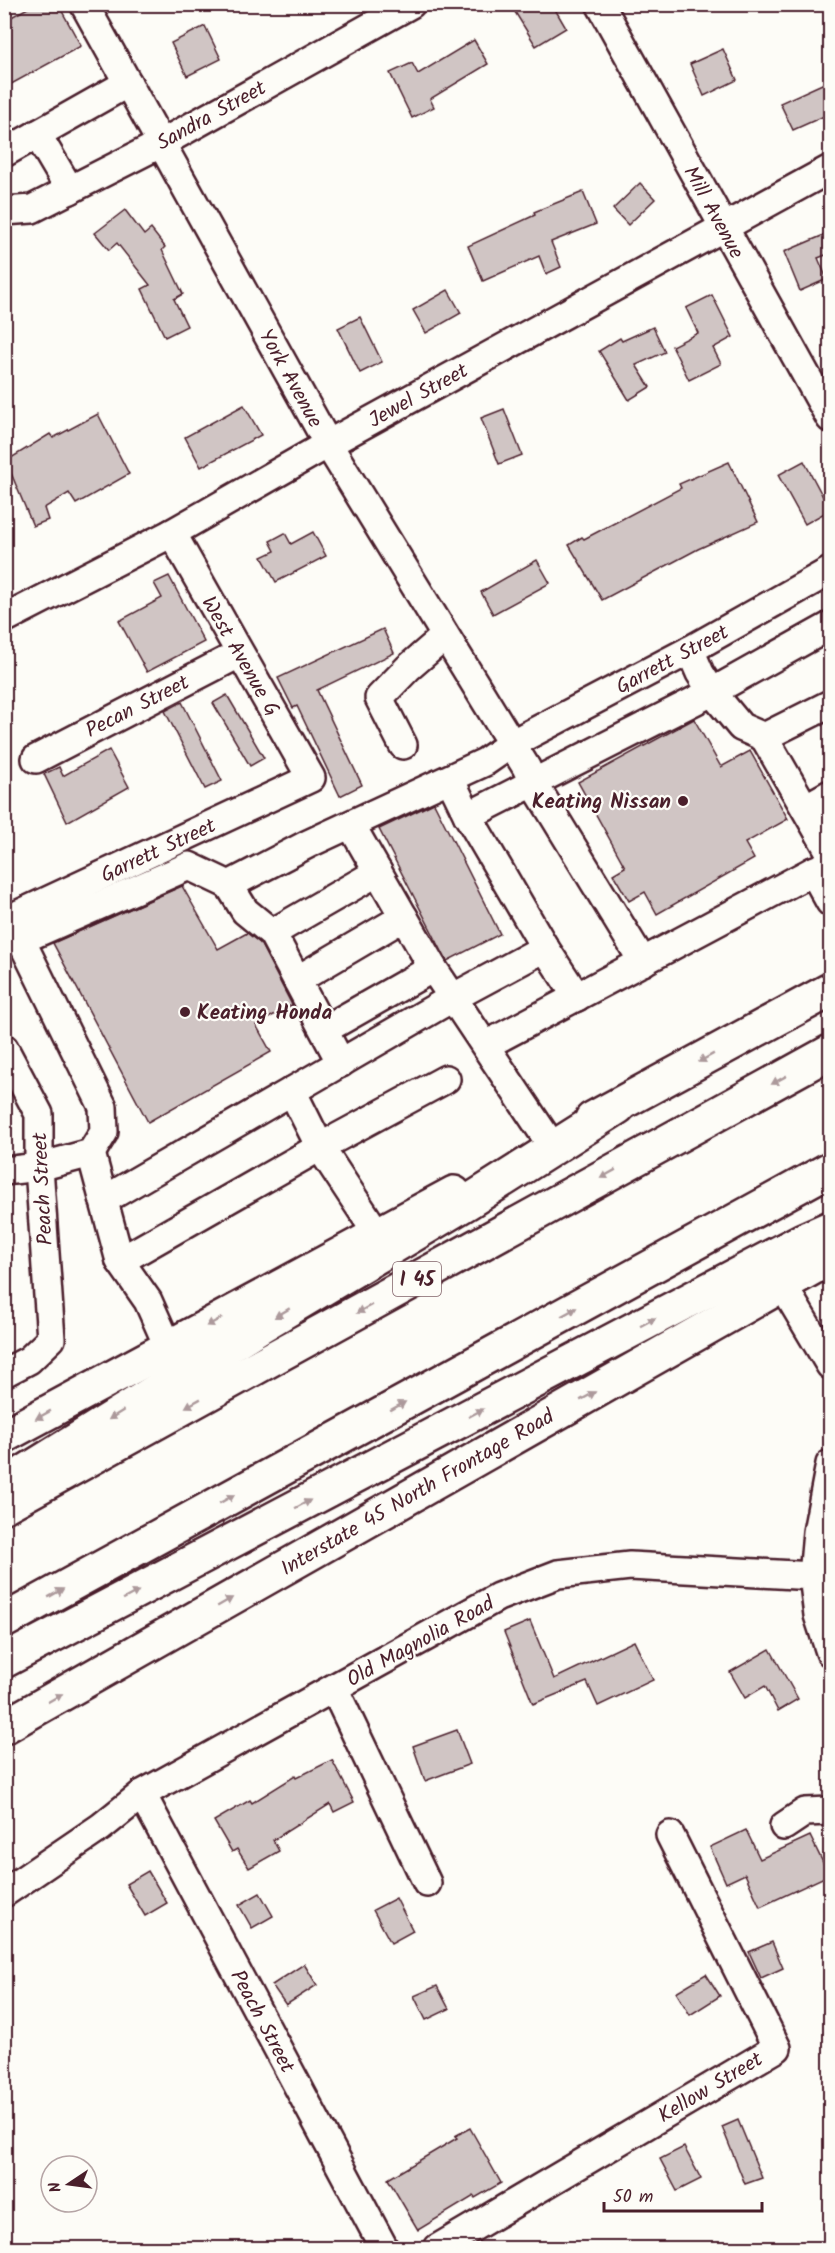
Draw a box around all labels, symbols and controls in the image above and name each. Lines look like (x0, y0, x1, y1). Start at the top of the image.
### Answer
street label: Sandra Street (151, 72, 273, 160)
street label: Mill Avenue (674, 160, 752, 266)
street label: York Avenue (249, 323, 331, 435)
street label: Jewel Street (363, 355, 475, 437)
street label: West Avenue G (192, 590, 288, 723)
street label: Garrett Street (610, 616, 736, 704)
street label: Pecan Street (80, 667, 196, 748)
place label: Keating Nissan (532, 786, 671, 819)
marker: Keating Nissan (676, 794, 690, 808)
street label: Garrett Street (95, 810, 223, 893)
place label: Keating Honda (197, 997, 333, 1030)
marker: Keating Honda (178, 1005, 192, 1019)
one-way arrow (697, 1053, 714, 1063)
one-way arrow (770, 1075, 787, 1085)
street label: Peach Street (24, 1131, 63, 1246)
one-way arrow (599, 1169, 616, 1179)
road number: I 45 (393, 1262, 441, 1296)
one-way arrow (355, 1304, 372, 1314)
one-way arrow (274, 1307, 290, 1318)
one-way arrow (561, 1307, 578, 1317)
one-way arrow (206, 1317, 223, 1326)
one-way arrow (640, 1317, 657, 1327)
one-way arrow (580, 1391, 597, 1401)
one-way arrow (184, 1398, 201, 1408)
street label: Interstate 45 North Frontage Road (275, 1401, 561, 1585)
one-way arrow (390, 1401, 407, 1411)
one-way arrow (467, 1408, 484, 1418)
one-way arrow (107, 1409, 124, 1420)
one-way arrow (34, 1410, 51, 1420)
one-way arrow (219, 1494, 236, 1504)
one-way arrow (295, 1499, 312, 1509)
one-way arrow (48, 1588, 65, 1598)
street label: Old Magnolia Road (341, 1588, 501, 1697)
one-way arrow (123, 1590, 140, 1600)
one-way arrow (217, 1596, 233, 1607)
one-way arrow (47, 1693, 64, 1703)
street label: Peach Street (221, 1964, 303, 2080)
street label: Kellow Street (652, 2043, 770, 2133)
north arrow (39, 2154, 99, 2214)
scale bar (604, 2175, 762, 2213)
text: N (43, 2179, 69, 2195)
text: 50 m (613, 2183, 653, 2212)

